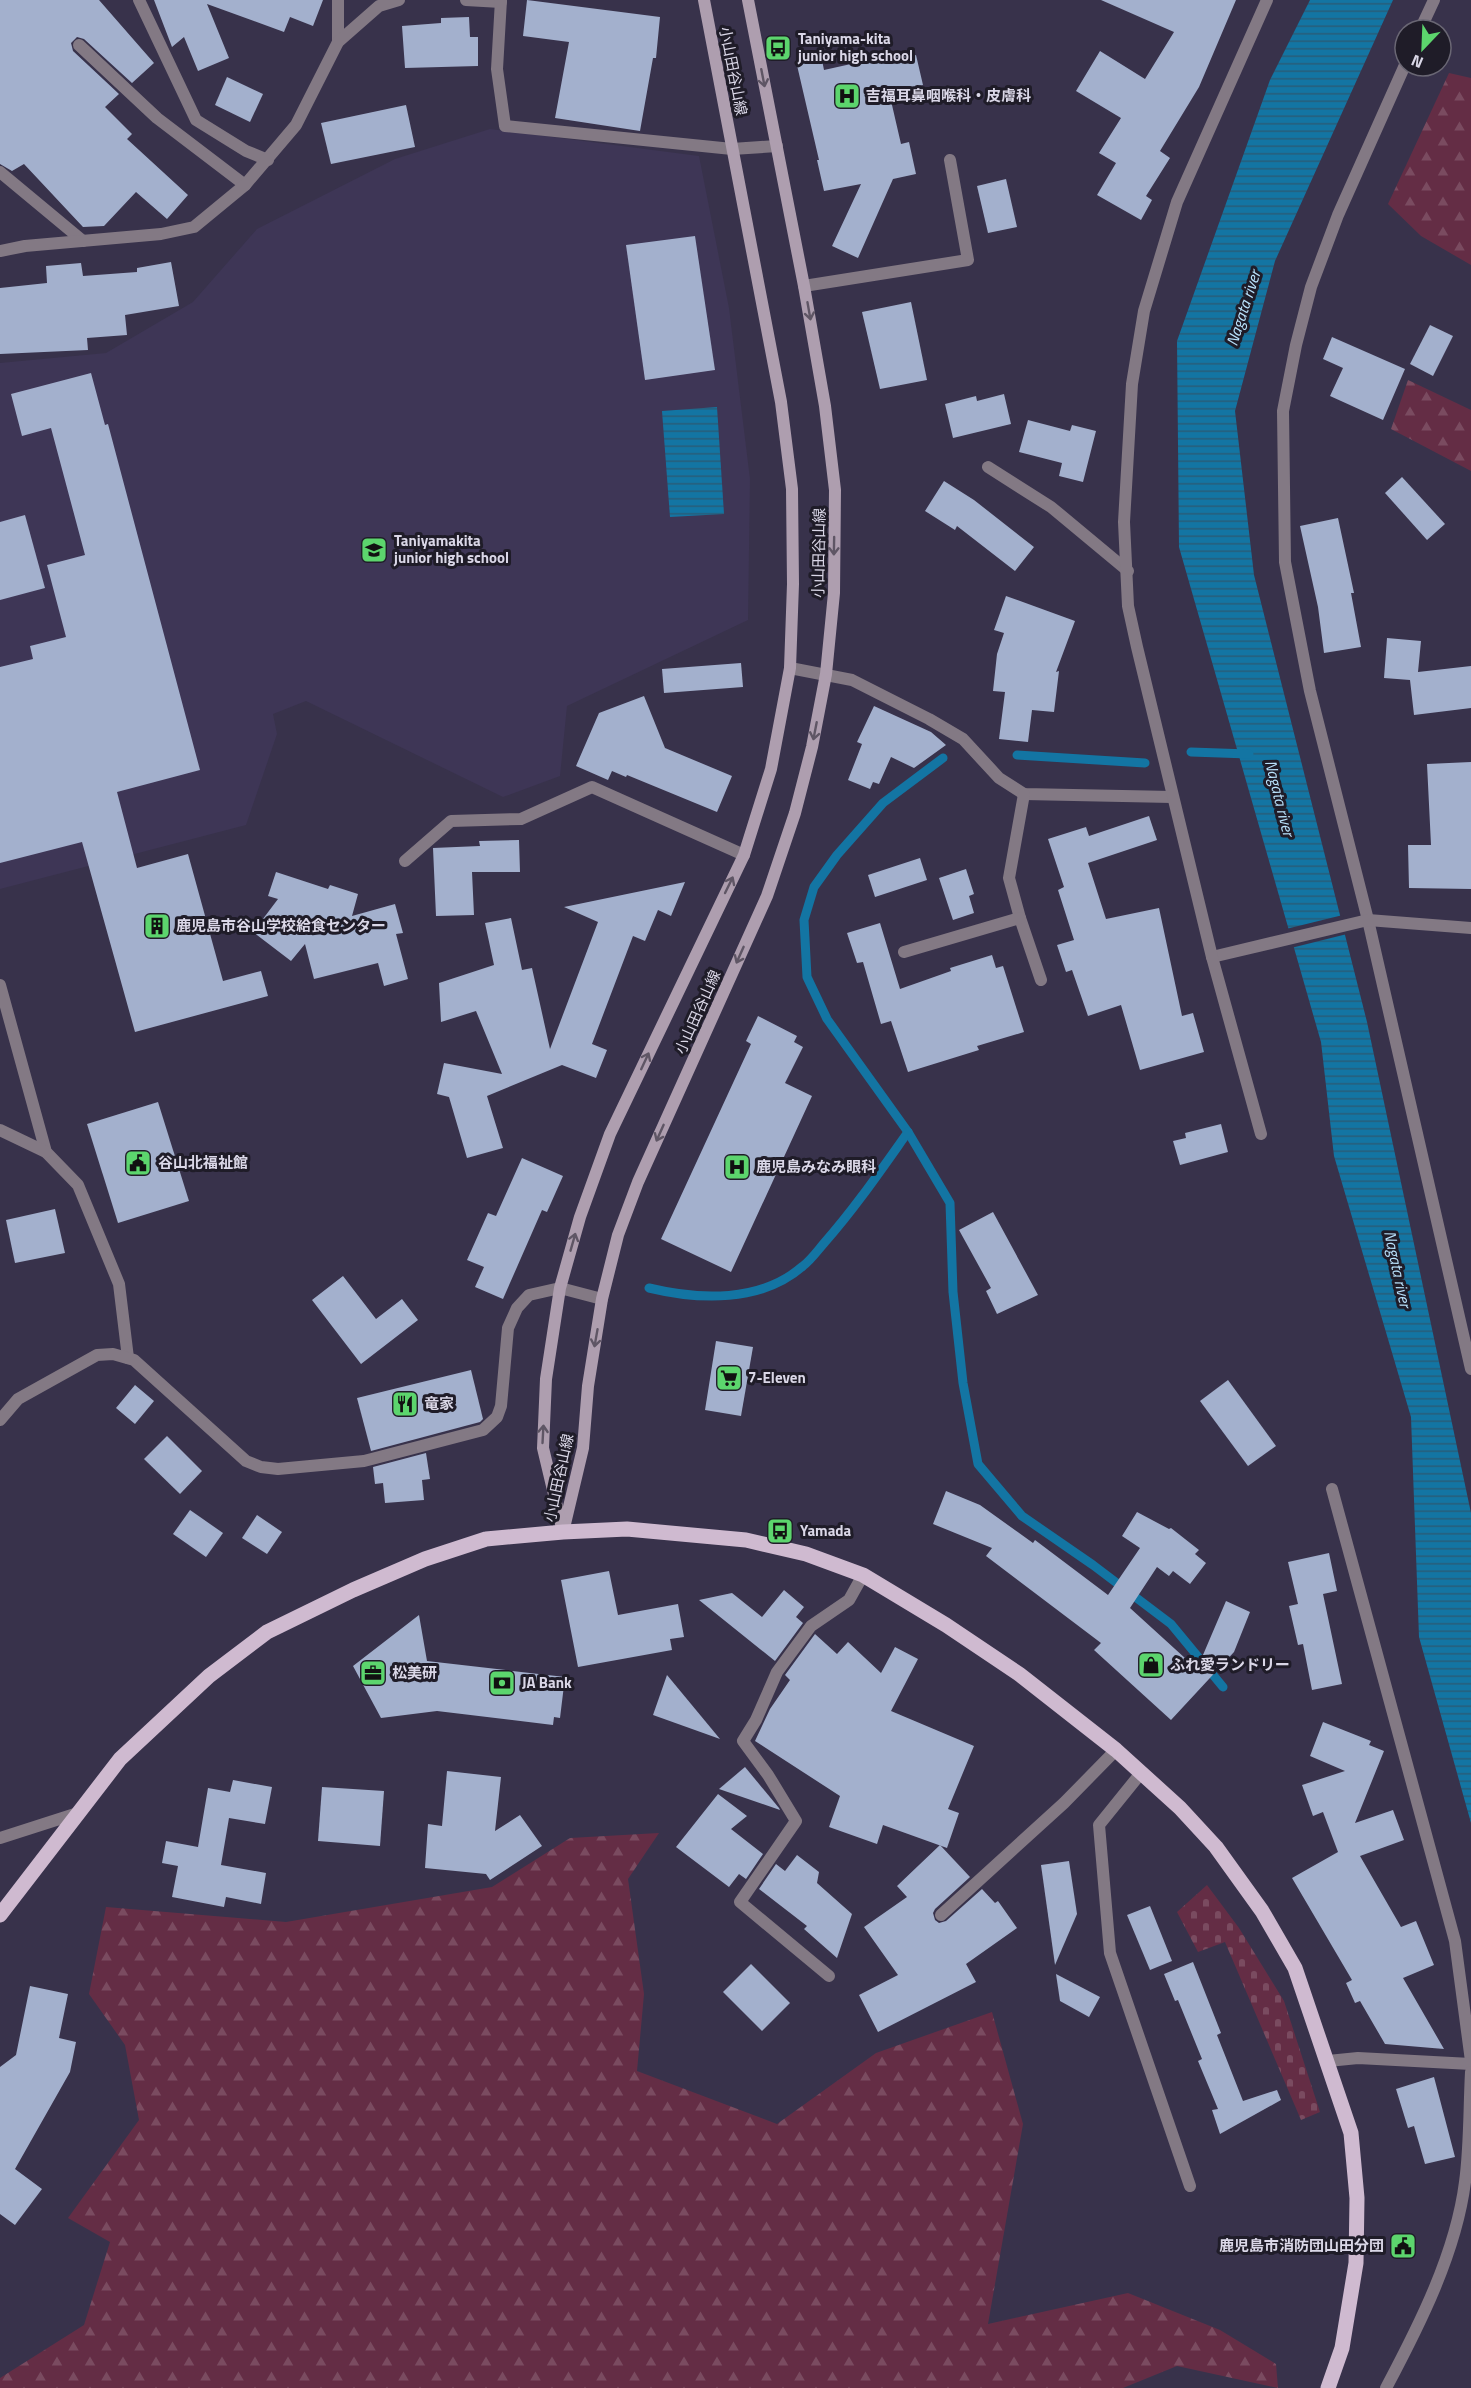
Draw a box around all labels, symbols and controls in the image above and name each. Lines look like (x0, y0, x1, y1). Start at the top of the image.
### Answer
north arrow (1393, 18, 1453, 78)
street label: 小山田谷山線 (714, 25, 753, 117)
place label: Taniyama-kita junior high school (797, 27, 913, 67)
bus stop icon: Taniyama-kita junior high school (763, 33, 793, 63)
text: N (1407, 49, 1427, 75)
one-way arrow (758, 68, 769, 87)
hospital icon: 吉福耳鼻咽喉科・皮膚科 (832, 81, 862, 111)
place label: 吉福耳鼻咽喉科・皮膚科 (866, 84, 1031, 107)
water label: Nagata river (1220, 265, 1267, 349)
one-way arrow (803, 300, 814, 320)
street label: 小山田谷山線 (806, 508, 831, 598)
place label: Taniyamakita junior high school (393, 529, 509, 569)
school or university icon: Taniyamakita junior high school (359, 535, 389, 565)
one-way arrow (828, 535, 840, 555)
one-way arrow (809, 721, 820, 740)
water label: Nagata river (1259, 757, 1302, 841)
one-way arrow (723, 877, 735, 895)
building icon: 鹿児島市谷山学校給食センター (142, 911, 172, 941)
place label: 鹿児島市谷山学校給食センター (176, 914, 386, 937)
one-way arrow (734, 946, 745, 964)
street label: 小山田谷山線 (669, 966, 726, 1058)
one-way arrow (639, 1053, 651, 1071)
one-way arrow (653, 1123, 665, 1141)
public building icon: 谷山北福祉館 (123, 1148, 153, 1178)
place label: 谷山北福祉館 (158, 1151, 248, 1174)
hospital icon: 鹿児島みなみ眼科 (722, 1152, 752, 1182)
place label: 鹿児島みなみ眼科 (756, 1155, 876, 1178)
water label: Nagata river (1378, 1228, 1418, 1312)
one-way arrow (568, 1233, 579, 1252)
one-way arrow (590, 1328, 601, 1347)
supermarket icon: 7-Eleven (714, 1363, 744, 1393)
place label: 7-Eleven (748, 1366, 806, 1389)
restaurant icon: 竜家 (390, 1389, 420, 1419)
place label: 竜家 (424, 1392, 454, 1415)
one-way arrow (538, 1425, 549, 1445)
street label: 小山田谷山線 (538, 1431, 579, 1524)
bus stop icon: Yamada (765, 1516, 795, 1546)
place label: Yamada (800, 1519, 852, 1542)
shop icon: ふれ愛ランドリー (1136, 1650, 1166, 1680)
place label: ふれ愛ランドリー (1170, 1653, 1290, 1676)
office icon: 松美研 (358, 1658, 388, 1688)
place label: 松美研 (392, 1661, 437, 1684)
bank icon: JA Bank (487, 1668, 517, 1698)
place label: JA Bank (522, 1671, 572, 1694)
public building icon: 鹿児島市消防団山田分団 (1388, 2231, 1418, 2261)
place label: 鹿児島市消防団山田分団 (1219, 2234, 1384, 2257)

